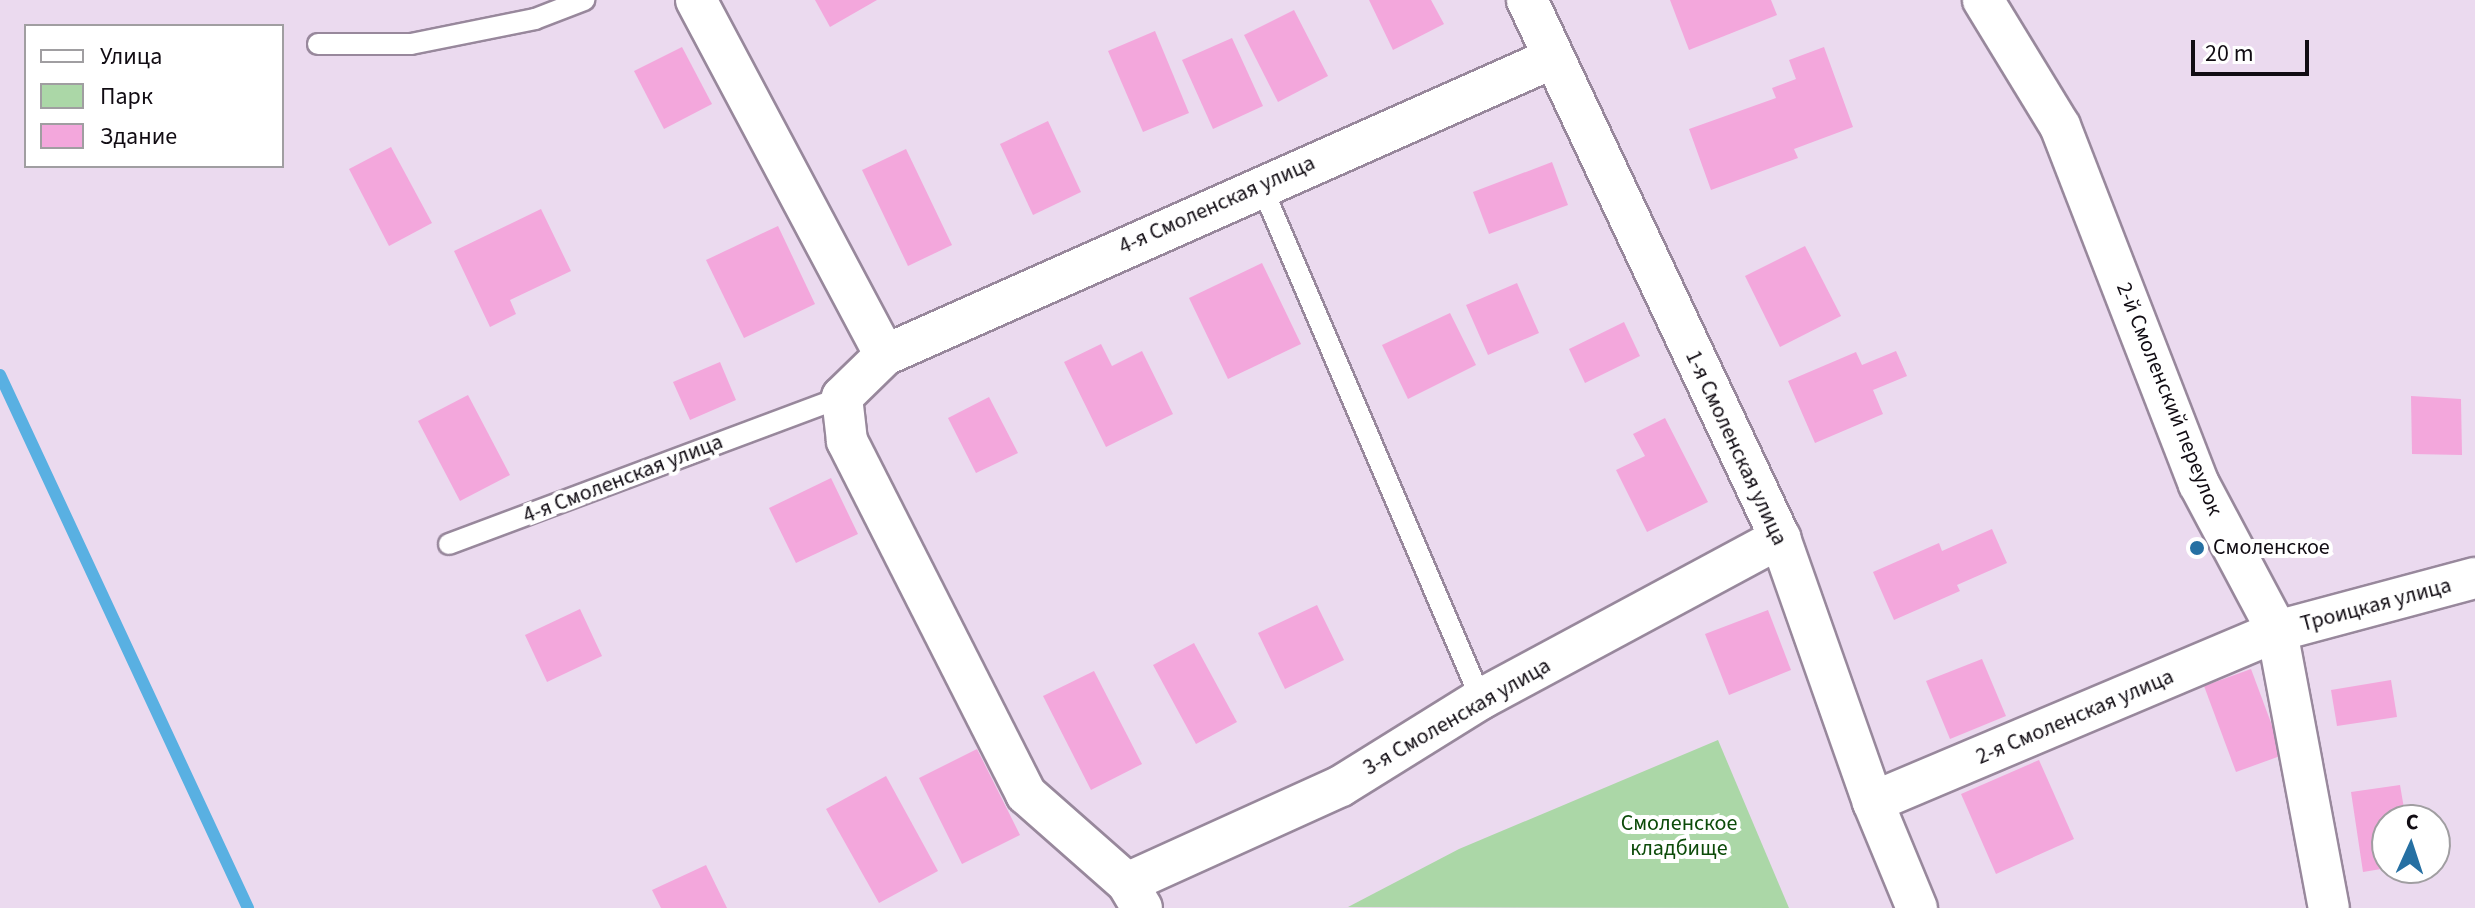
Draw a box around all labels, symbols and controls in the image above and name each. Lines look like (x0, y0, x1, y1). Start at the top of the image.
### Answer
legend (24, 24, 284, 168)
scale bar (2195, 24, 2313, 74)
text: 20 m (2205, 36, 2254, 71)
text: Улица (100, 39, 162, 74)
text: Парк (100, 79, 153, 114)
text: Здание (100, 119, 177, 154)
street label: 4-я Смоленская улица (1115, 150, 1319, 260)
street label: 2-й Смоленский переулок (2110, 279, 2228, 519)
street label: 1-я Смоленская улица (1679, 346, 1793, 550)
street label: 4-я Смоленская улица (519, 429, 727, 529)
place label: Смоленское (2213, 535, 2330, 561)
marker: Смоленское (2188, 539, 2206, 557)
street label: Троицкая улица (2298, 572, 2454, 638)
street label: 3-я Смоленская улица (1359, 653, 1555, 781)
street label: 2-я Смоленская улица (1972, 663, 2178, 771)
north arrow (2371, 804, 2451, 884)
text: С (2405, 806, 2419, 838)
park label: Смоленское кладбище (1621, 810, 1737, 862)

